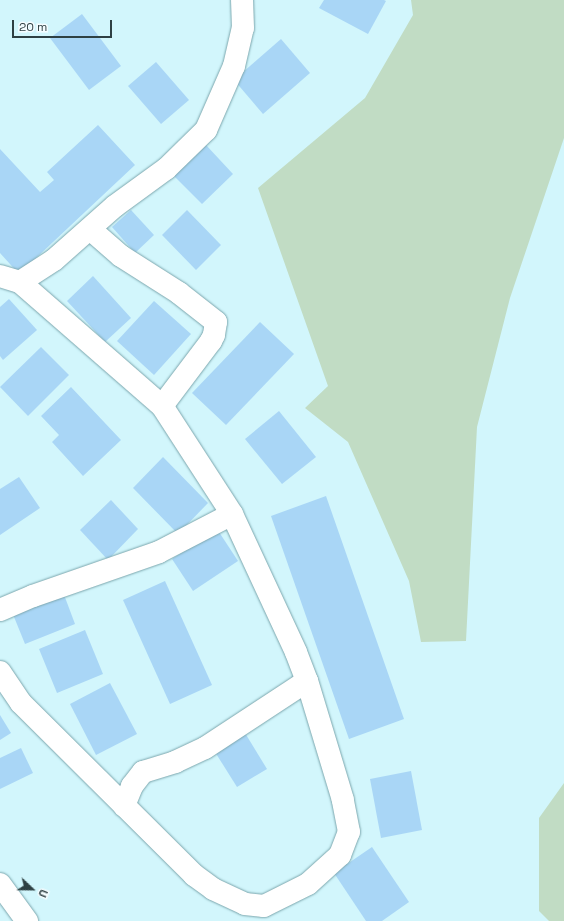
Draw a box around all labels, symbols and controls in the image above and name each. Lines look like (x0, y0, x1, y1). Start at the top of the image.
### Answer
scale bar (14, 12, 114, 38)
text: 20 m (19, 19, 47, 35)
north arrow (12, 869, 52, 909)
text: U (35, 887, 51, 900)

